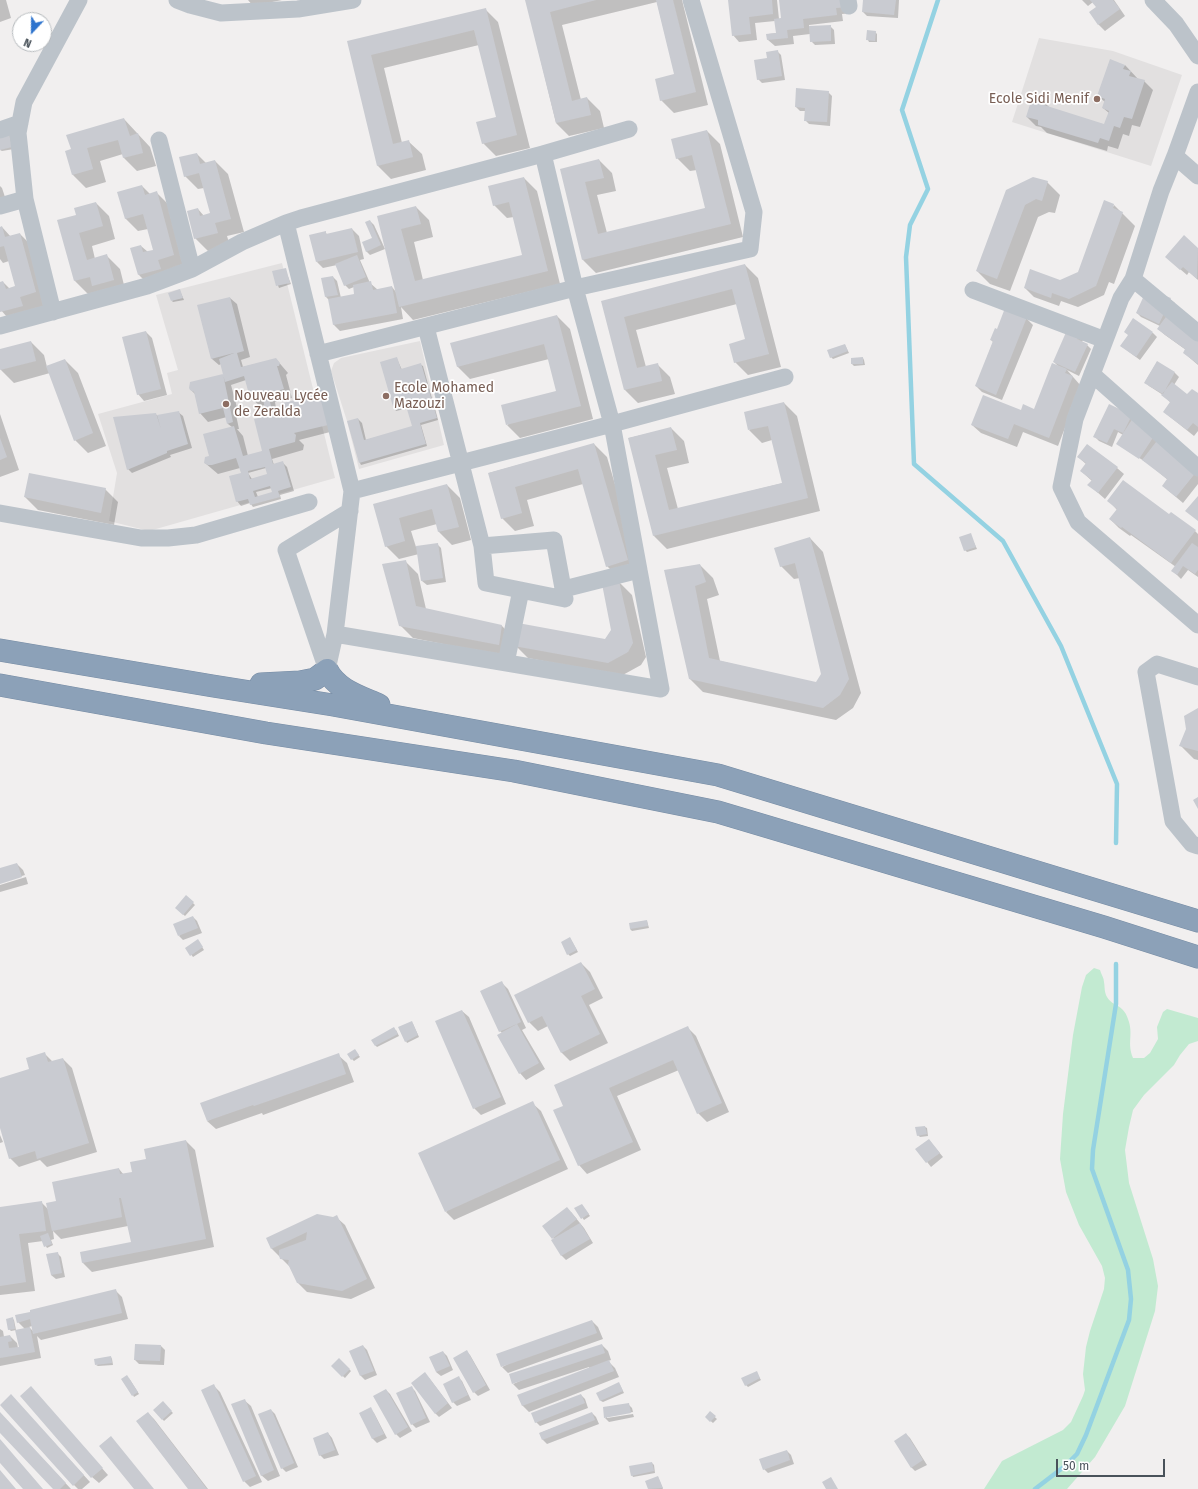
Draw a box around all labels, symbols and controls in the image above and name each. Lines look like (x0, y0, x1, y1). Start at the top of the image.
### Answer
north arrow (12, 12, 52, 52)
text: N (22, 35, 34, 50)
place label: Ecole Sidi Menif (989, 91, 1089, 107)
marker: Ecole Sidi Menif (1092, 94, 1102, 104)
place label: Ecole Mohamed Mazouzi (394, 380, 494, 412)
place label: Nouveau Lycée de Zeralda (234, 388, 328, 420)
marker: Ecole Mohamed Mazouzi (381, 391, 391, 401)
marker: Nouveau Lycée de Zeralda (221, 399, 231, 409)
scale bar (1058, 1451, 1167, 1477)
text: 50 m (1063, 1459, 1089, 1473)

